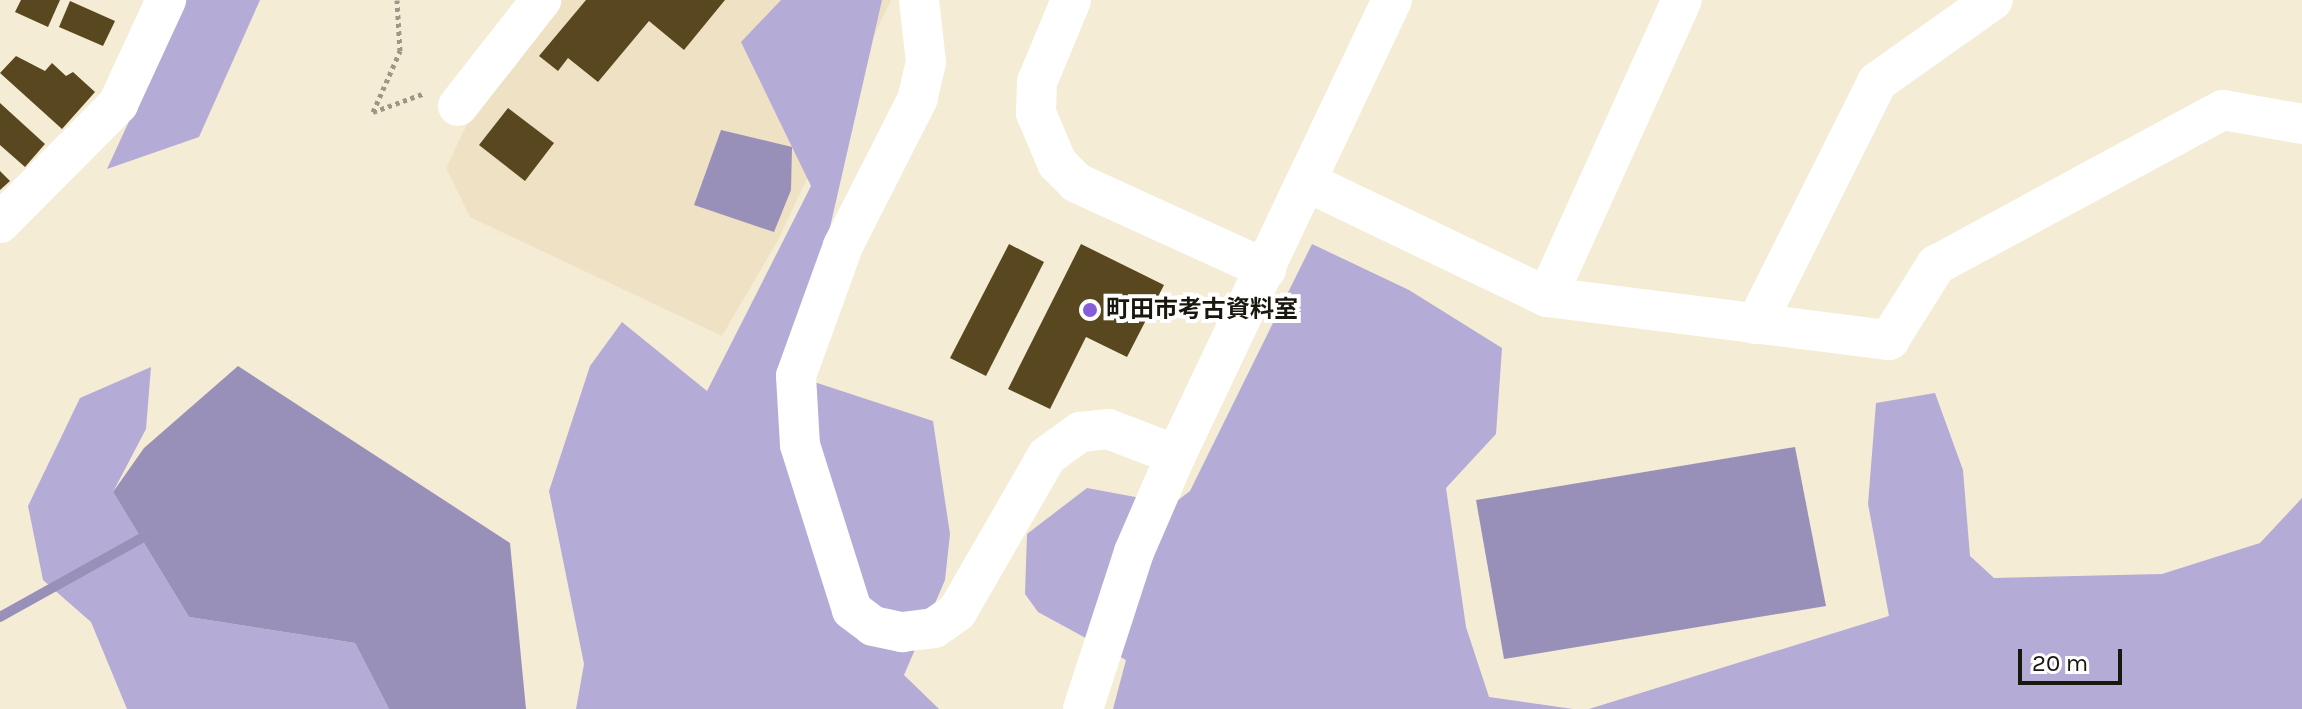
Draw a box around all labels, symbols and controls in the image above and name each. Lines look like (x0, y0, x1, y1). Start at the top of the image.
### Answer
place label: 町田市考古資料室 (1106, 296, 1298, 324)
marker: 町田市考古資料室 (1081, 301, 1099, 319)
scale bar (2022, 633, 2126, 683)
text: 20 m (2032, 649, 2088, 677)

